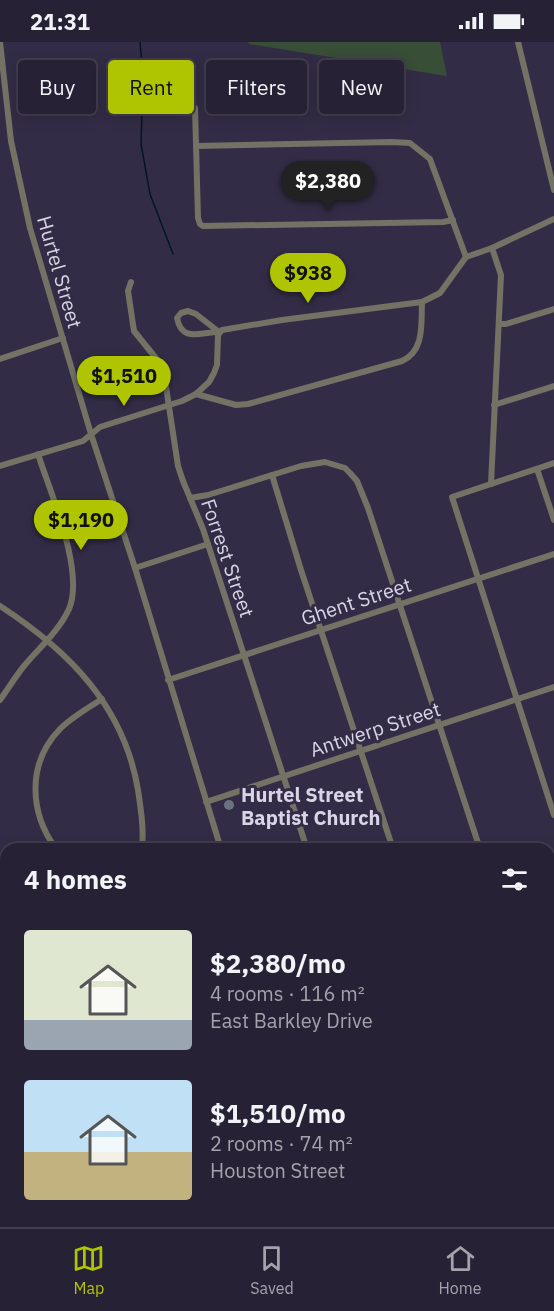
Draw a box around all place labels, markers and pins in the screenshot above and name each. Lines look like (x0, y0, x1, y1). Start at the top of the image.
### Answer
pin: $2,380 (279, 161, 377, 212)
pin: $938 (272, 253, 344, 304)
pin: $1,510 (75, 356, 173, 407)
pin: $1,190 (32, 500, 130, 551)
place label: Hurtel Street Baptist Church (241, 781, 381, 831)
marker: Hurtel Street Baptist Church (222, 798, 236, 812)

